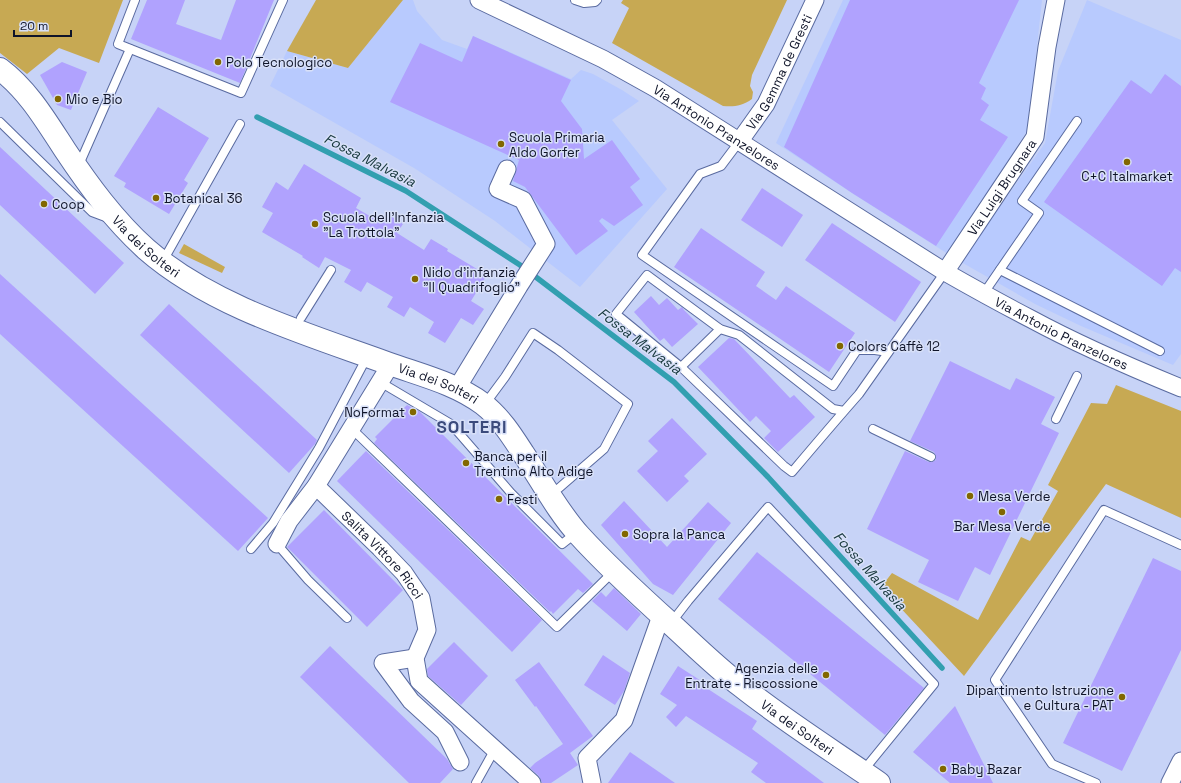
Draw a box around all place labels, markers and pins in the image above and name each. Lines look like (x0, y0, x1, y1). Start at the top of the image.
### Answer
place label: Polo Tecnologico (226, 54, 332, 71)
marker: Polo Tecnologico (213, 57, 223, 67)
place label: Mio e Bio (66, 91, 123, 108)
marker: Mio e Bio (53, 94, 63, 104)
place label: Scuola Primaria Aldo Gorfer (509, 129, 605, 161)
marker: Scuola Primaria Aldo Gorfer (496, 139, 506, 149)
marker: C+C Italmarket (1122, 157, 1132, 167)
place label: C+C Italmarket (1081, 168, 1173, 185)
place label: Botanical 36 (164, 190, 243, 207)
marker: Botanical 36 (151, 193, 161, 203)
place label: Coop (52, 196, 85, 213)
marker: Coop (39, 199, 49, 209)
place label: Scuola dell'Infanzia "La Trottola" (323, 209, 444, 241)
marker: Scuola dell'Infanzia "La Trottola" (310, 219, 320, 229)
place label: Nido d'infanzia "Il Quadrifoglio" (423, 264, 520, 296)
marker: Nido d'infanzia "Il Quadrifoglio" (410, 274, 420, 284)
place label: Colors Caffè 12 (848, 338, 940, 355)
marker: Colors Caffè 12 (835, 341, 845, 351)
place label: NoFormat (344, 404, 405, 421)
marker: NoFormat (408, 407, 418, 417)
place label: Banca per il Trentino Alto Adige (474, 448, 593, 480)
marker: Banca per il Trentino Alto Adige (461, 458, 471, 468)
place label: Mesa Verde (978, 488, 1050, 505)
place label: Festi (507, 491, 538, 508)
marker: Mesa Verde (965, 491, 975, 501)
marker: Festi (494, 494, 504, 504)
marker: Bar Mesa Verde (997, 507, 1007, 517)
place label: Bar Mesa Verde (954, 518, 1050, 535)
place label: Sopra la Panca (633, 526, 726, 543)
marker: Sopra la Panca (620, 529, 630, 539)
place label: Agenzia delle Entrate - Riscossione (685, 660, 818, 692)
marker: Agenzia delle Entrate - Riscossione (821, 670, 831, 680)
place label: Dipartimento Istruzione e Cultura - PAT (966, 682, 1114, 714)
marker: Dipartimento Istruzione e Cultura - PAT (1117, 692, 1127, 702)
place label: Baby Bazar (951, 761, 1022, 778)
marker: Baby Bazar (938, 764, 948, 774)

